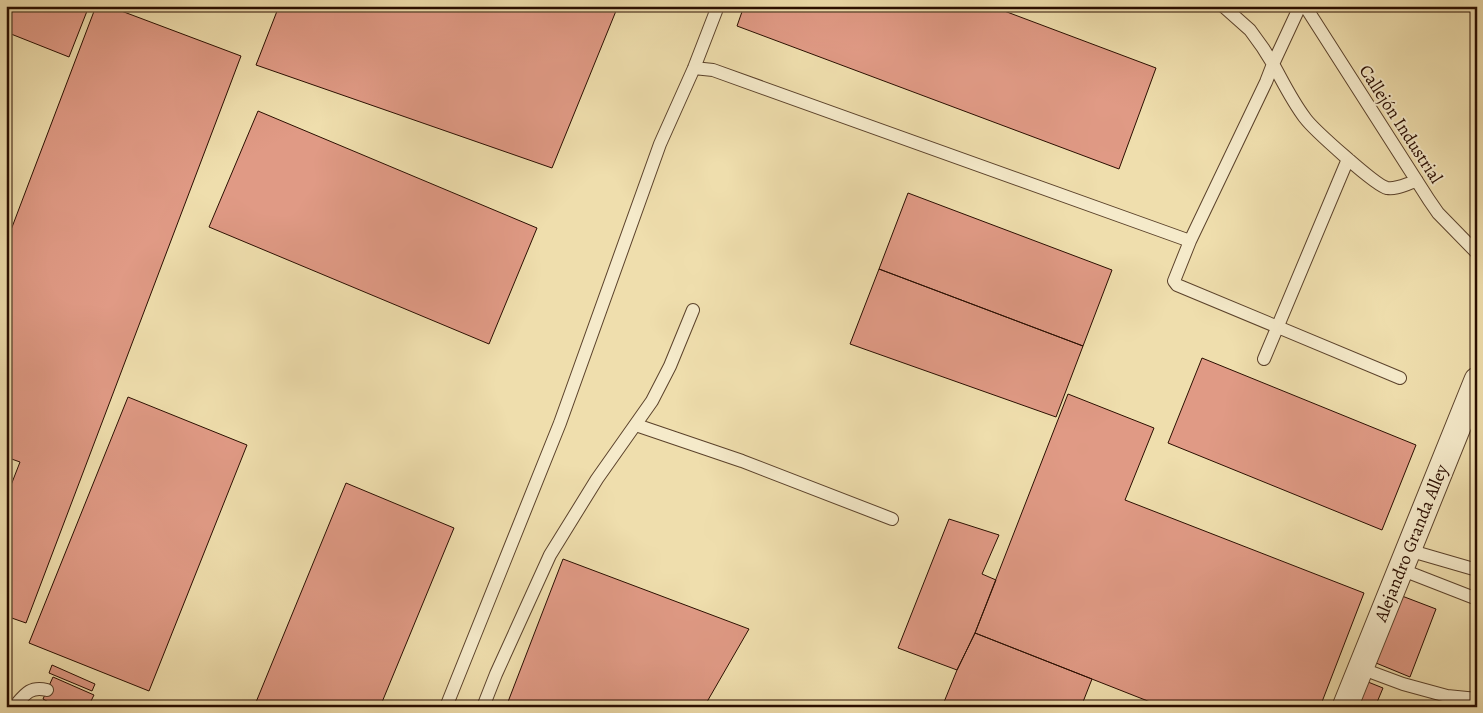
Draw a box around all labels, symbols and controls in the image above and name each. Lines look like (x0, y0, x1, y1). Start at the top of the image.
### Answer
street label: Callejón Industrial (1354, 60, 1449, 188)
street label: Alejandro Granda Alley (1368, 460, 1454, 626)

